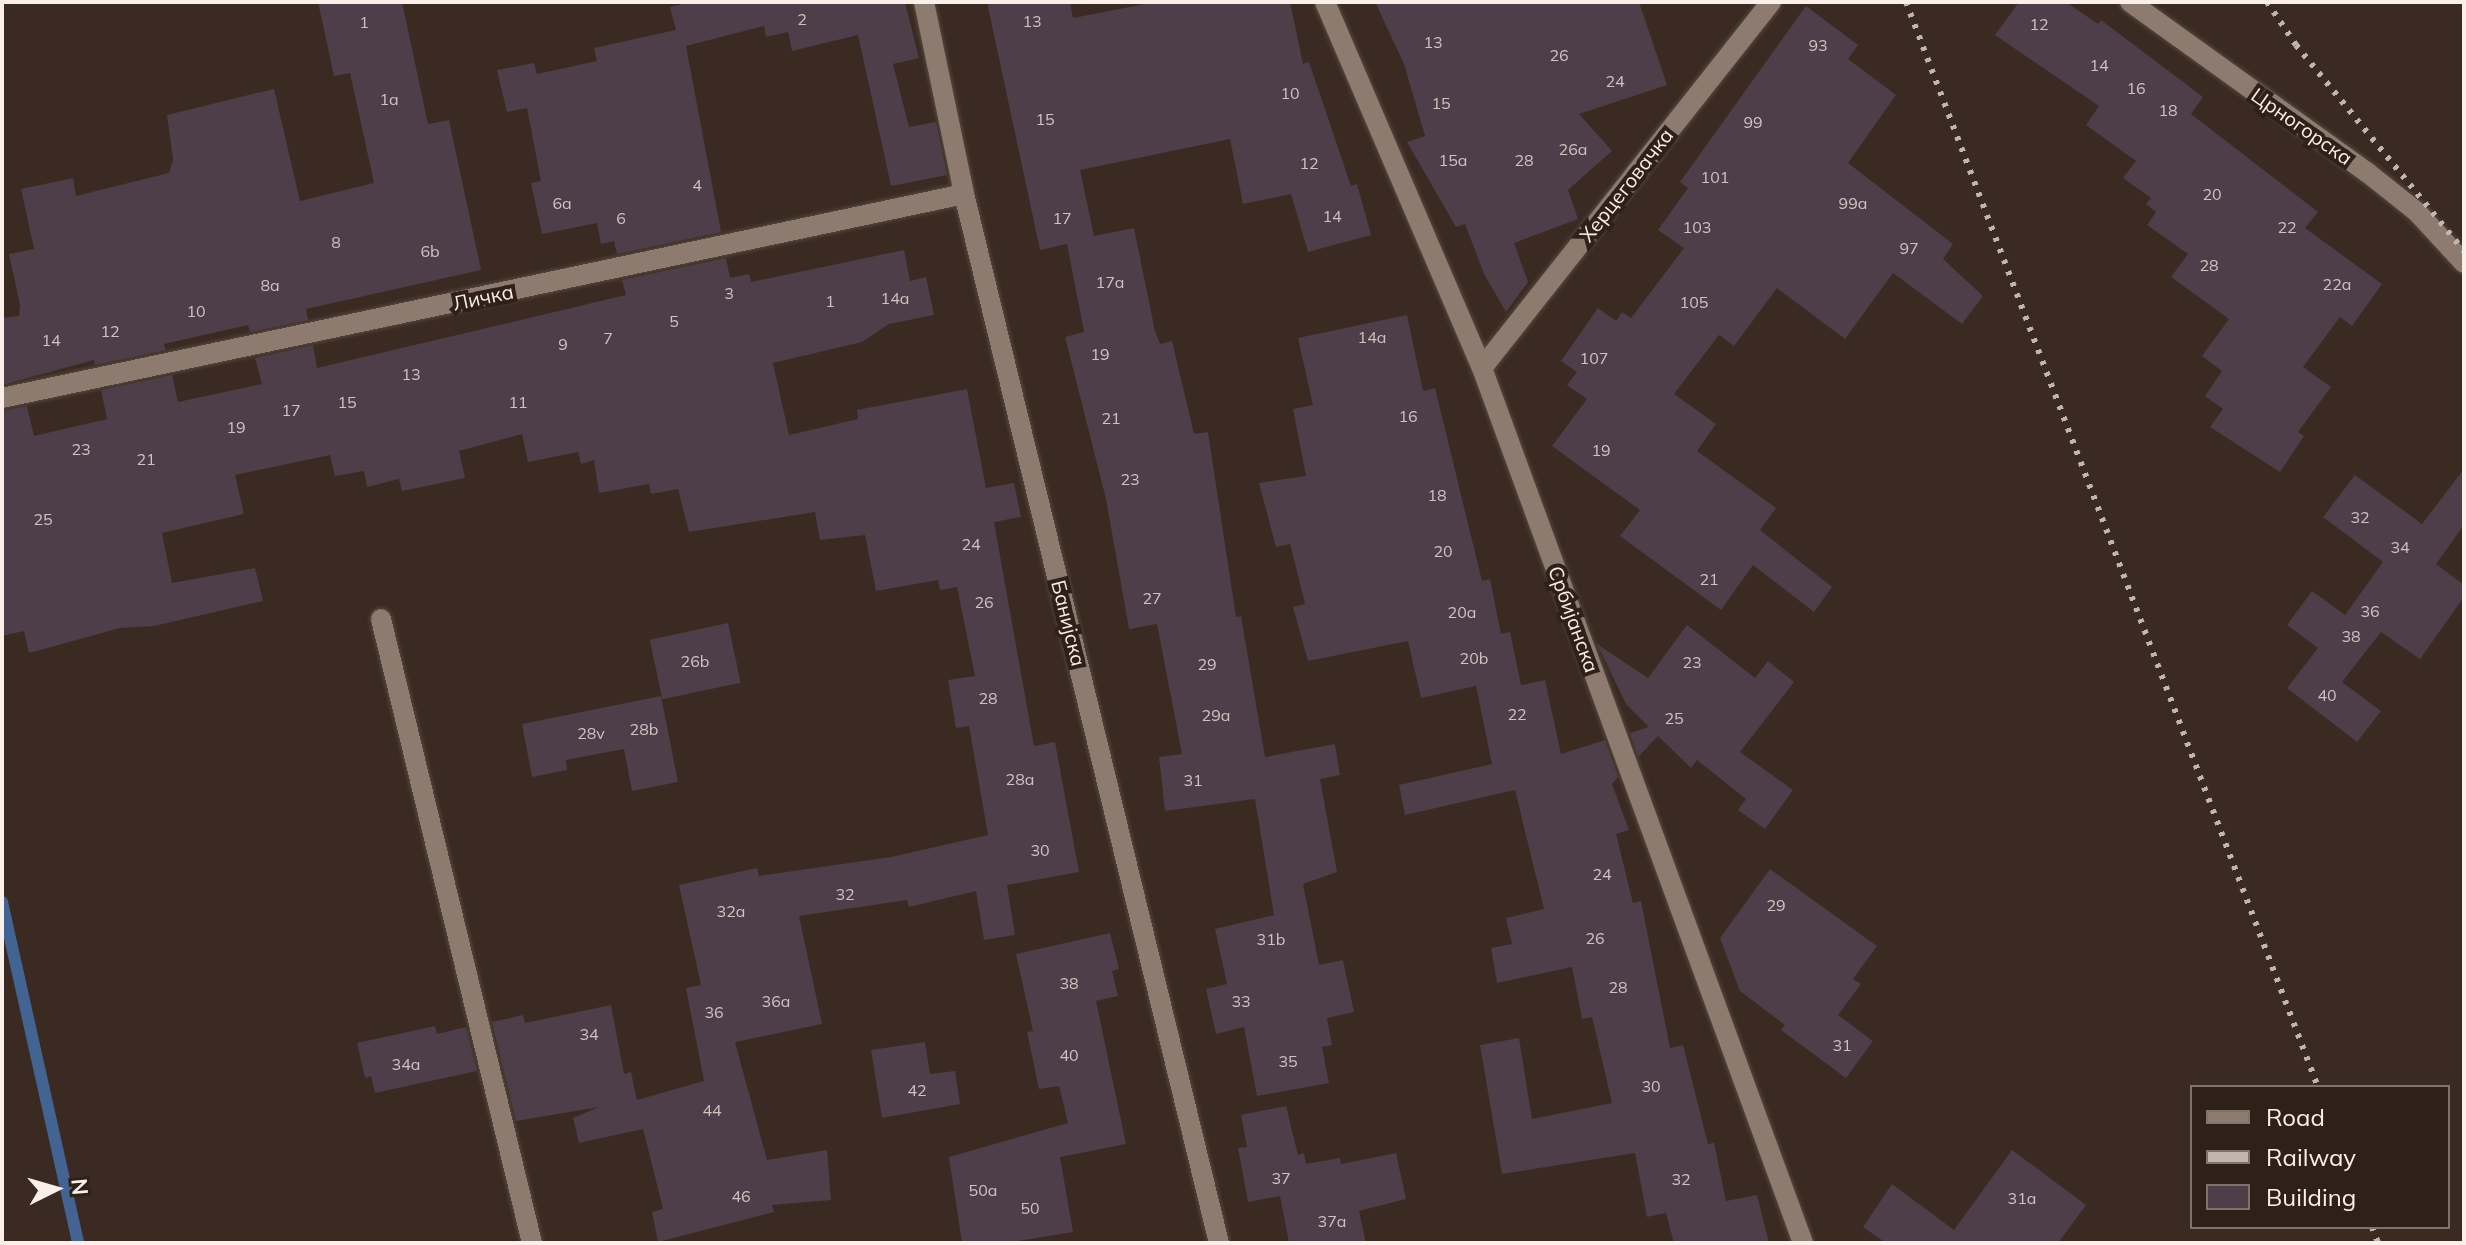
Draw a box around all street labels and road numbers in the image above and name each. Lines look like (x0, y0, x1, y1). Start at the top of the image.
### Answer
street label: Црногорска (2247, 82, 2357, 170)
street label: Херцеговачка (1574, 123, 1678, 247)
street label: Личка (450, 279, 516, 315)
street label: Србијанска (1544, 562, 1604, 676)
street label: Банијска (1047, 578, 1091, 668)

